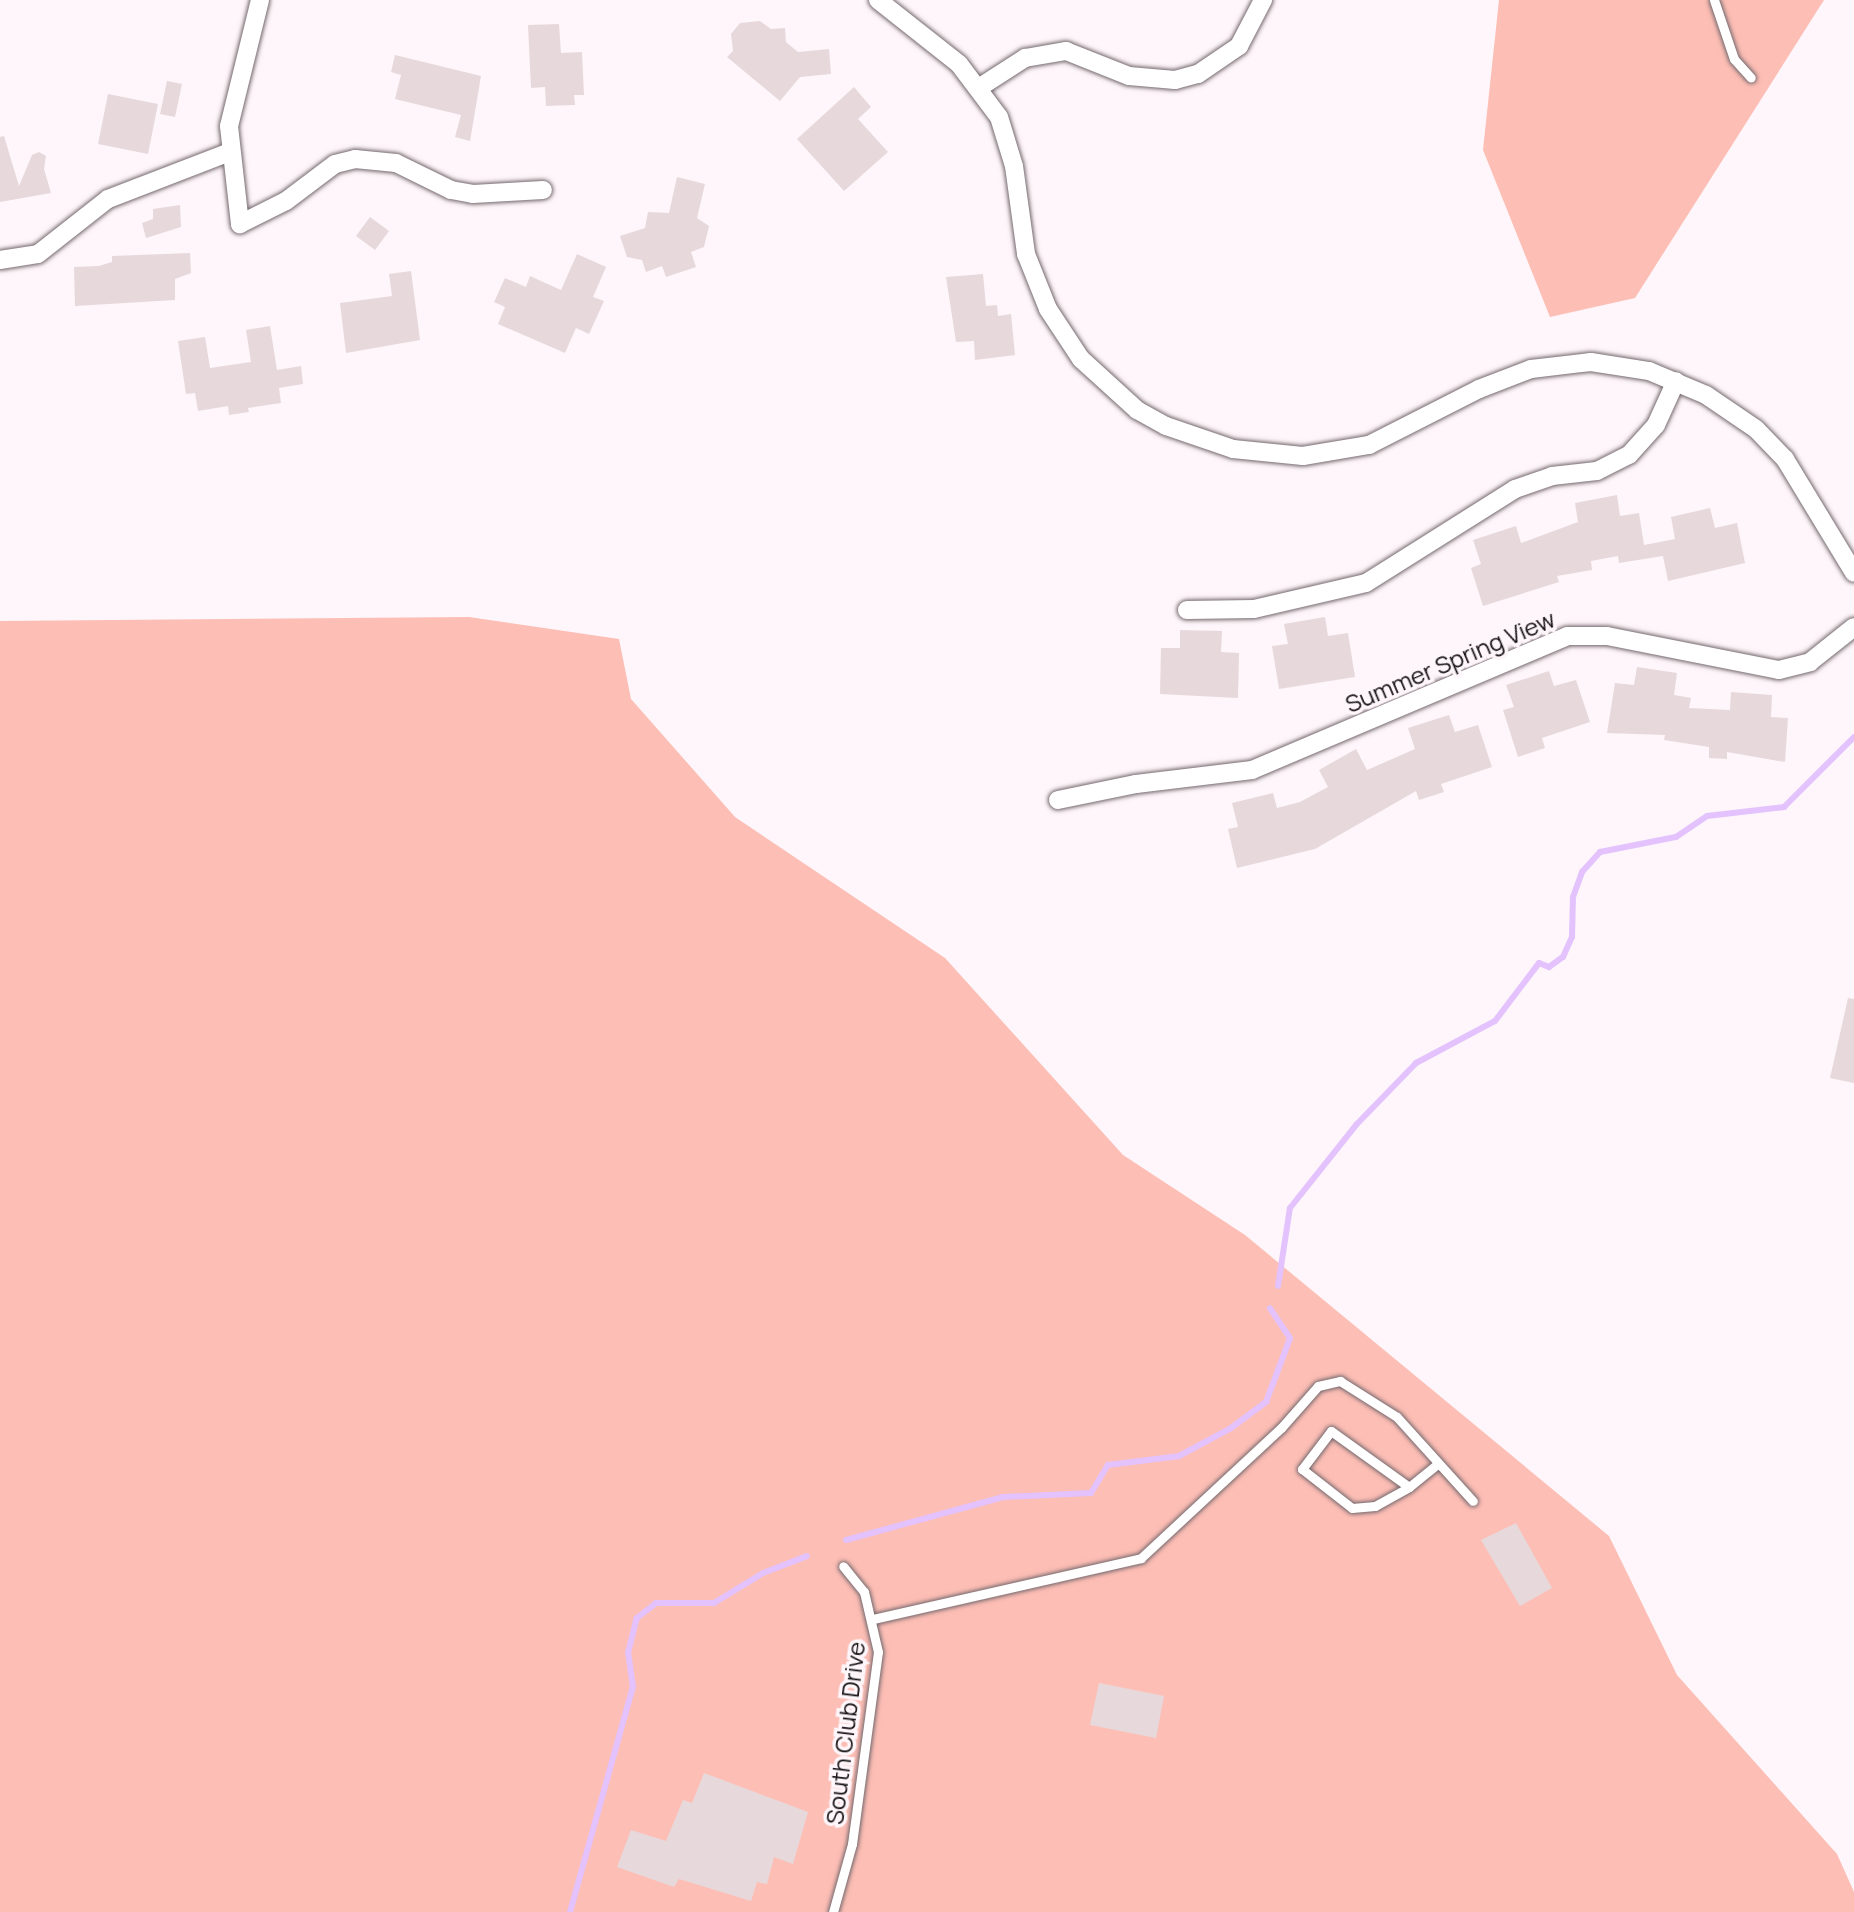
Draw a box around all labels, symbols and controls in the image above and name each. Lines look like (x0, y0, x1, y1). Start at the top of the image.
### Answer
street label: Summer Spring View (1341, 604, 1559, 718)
street label: South Club Drive (819, 1640, 871, 1826)

